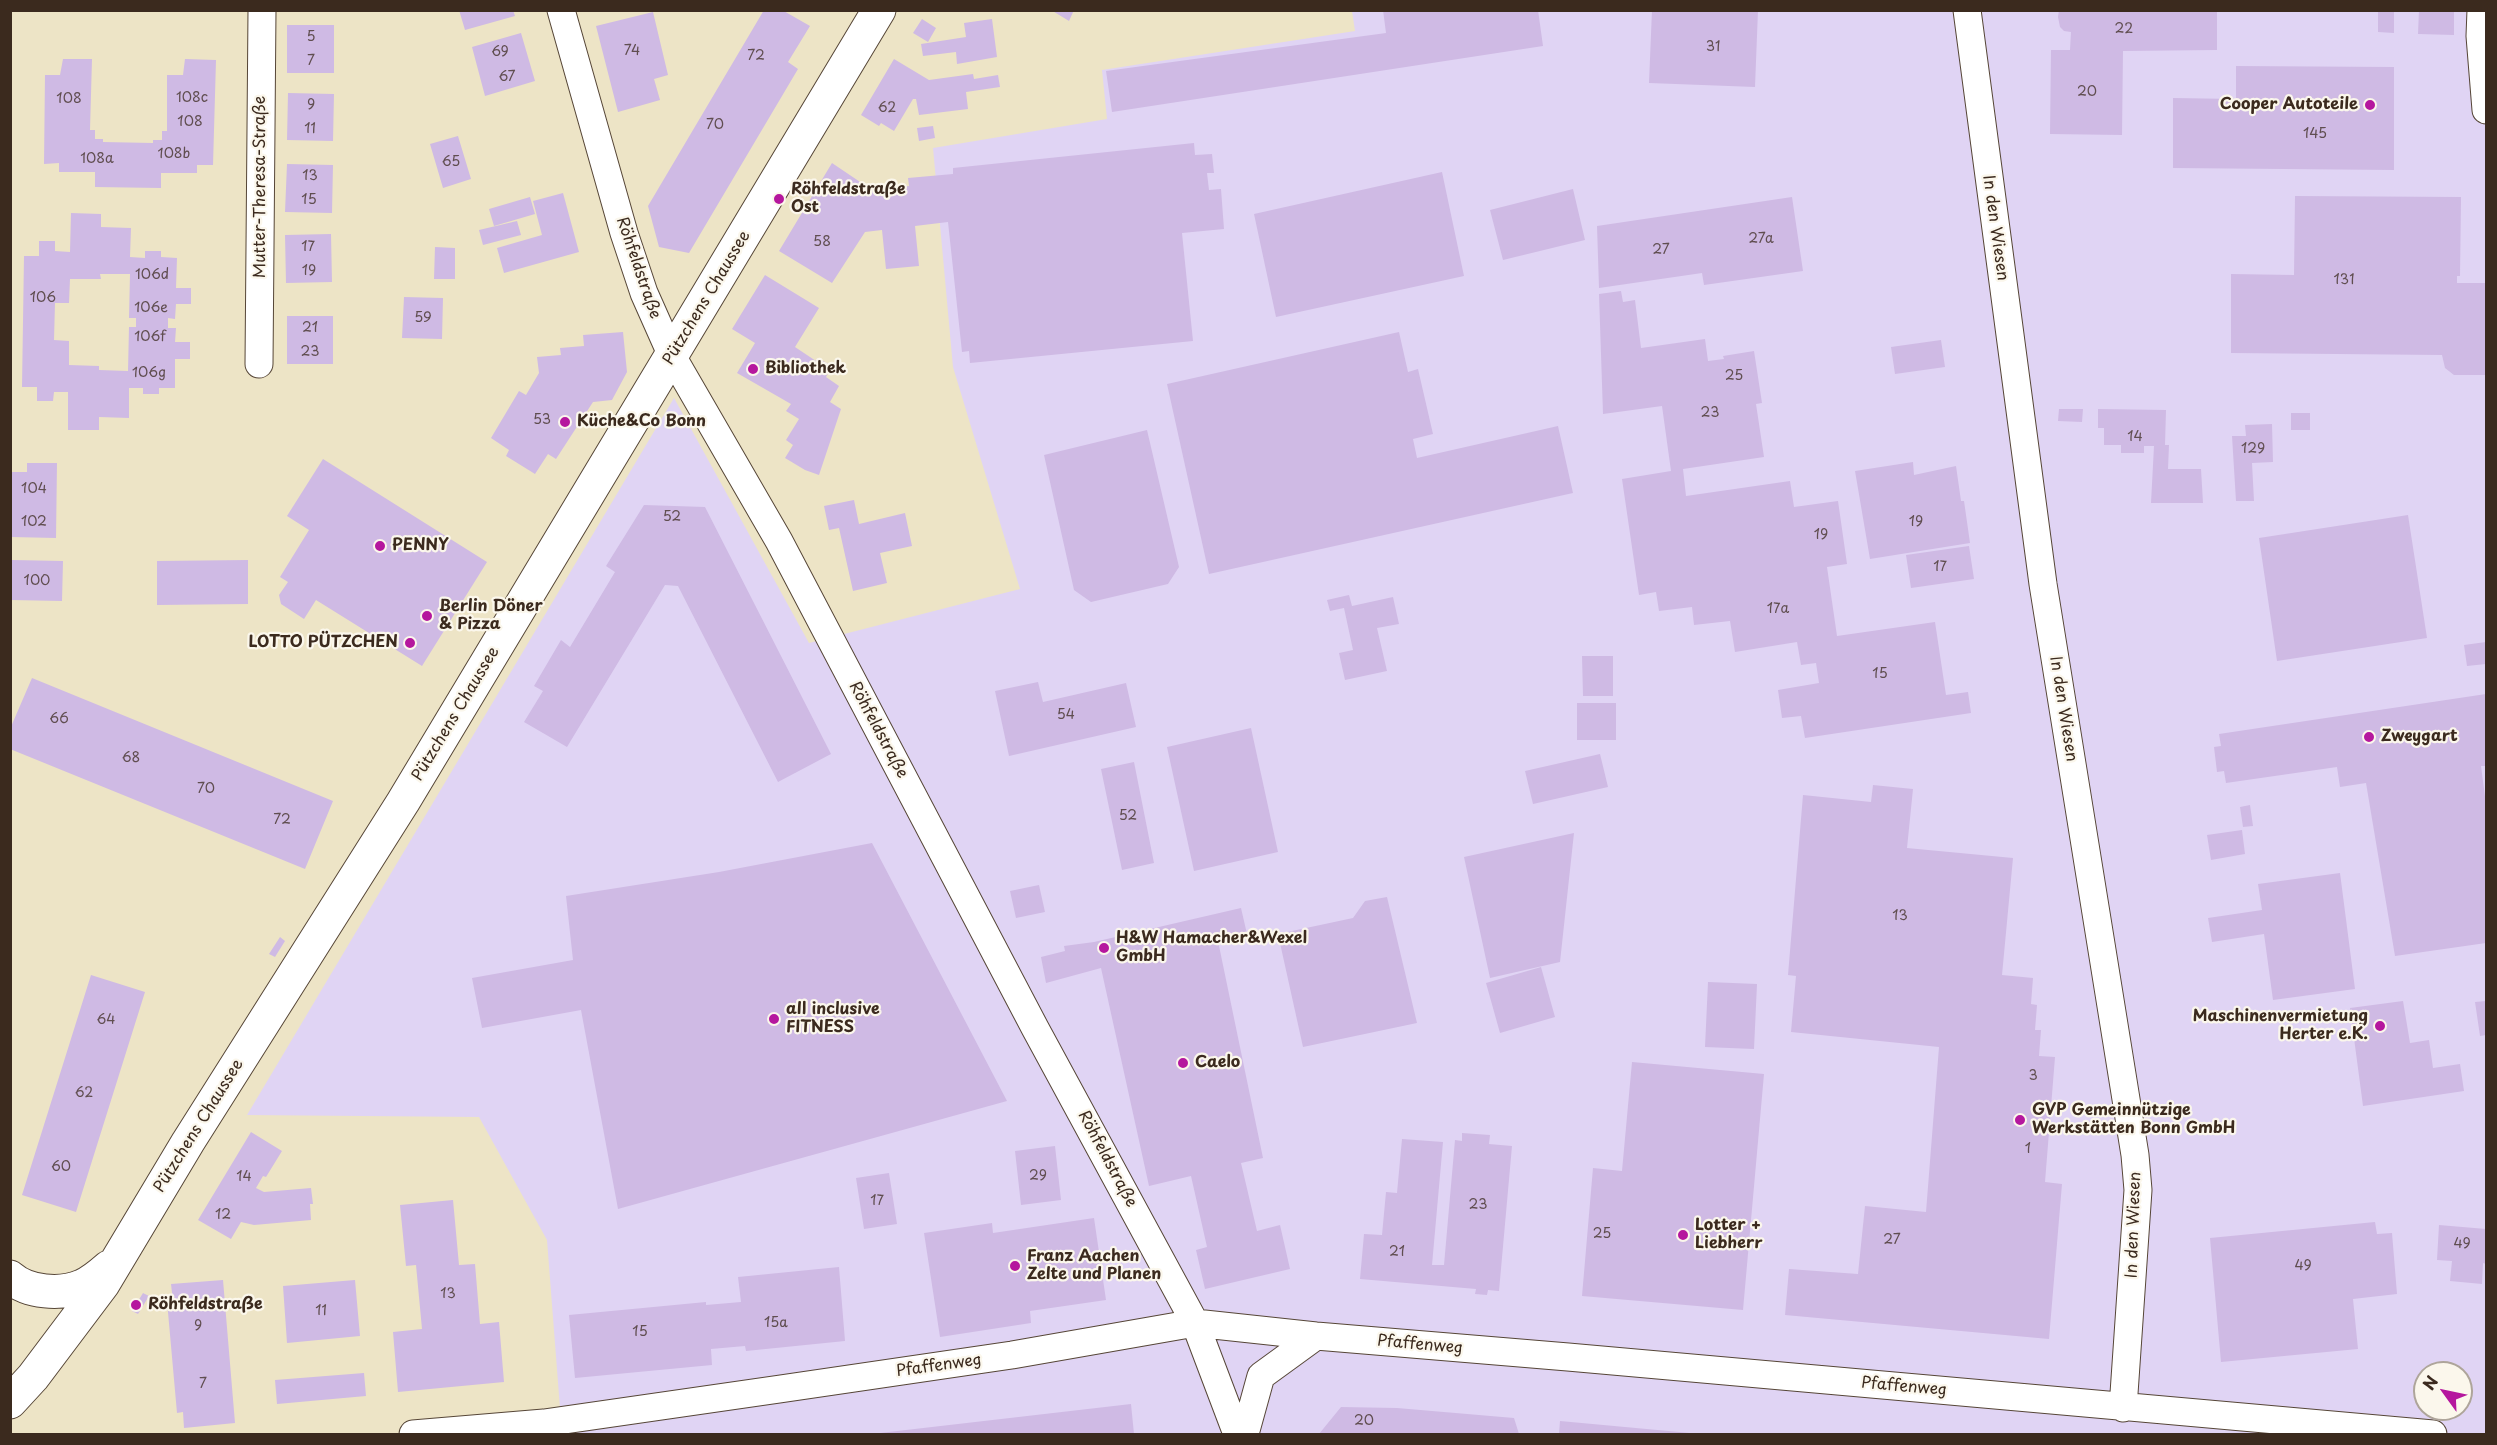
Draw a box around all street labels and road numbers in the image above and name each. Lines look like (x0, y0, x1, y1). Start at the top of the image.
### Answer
street label: Mutter-Theresa-Straße (251, 96, 271, 278)
street label: In den Wiesen (1978, 174, 2012, 282)
street label: Röhfeldstraße (612, 214, 664, 322)
street label: Pützchens Chaussee (659, 227, 755, 369)
street label: Pützchens Chaussee (408, 643, 504, 785)
street label: In den Wiesen (2045, 655, 2081, 763)
street label: Röhfeldstraße (844, 678, 912, 782)
street label: Pützchens Chaussee (150, 1056, 248, 1196)
street label: Röhfeldstraße (1073, 1107, 1141, 1211)
street label: In den Wiesen (2123, 1171, 2145, 1279)
street label: Pfaffenweg (1376, 1332, 1464, 1358)
street label: Pfaffenweg (895, 1351, 983, 1381)
street label: Pfaffenweg (1860, 1374, 1948, 1400)

